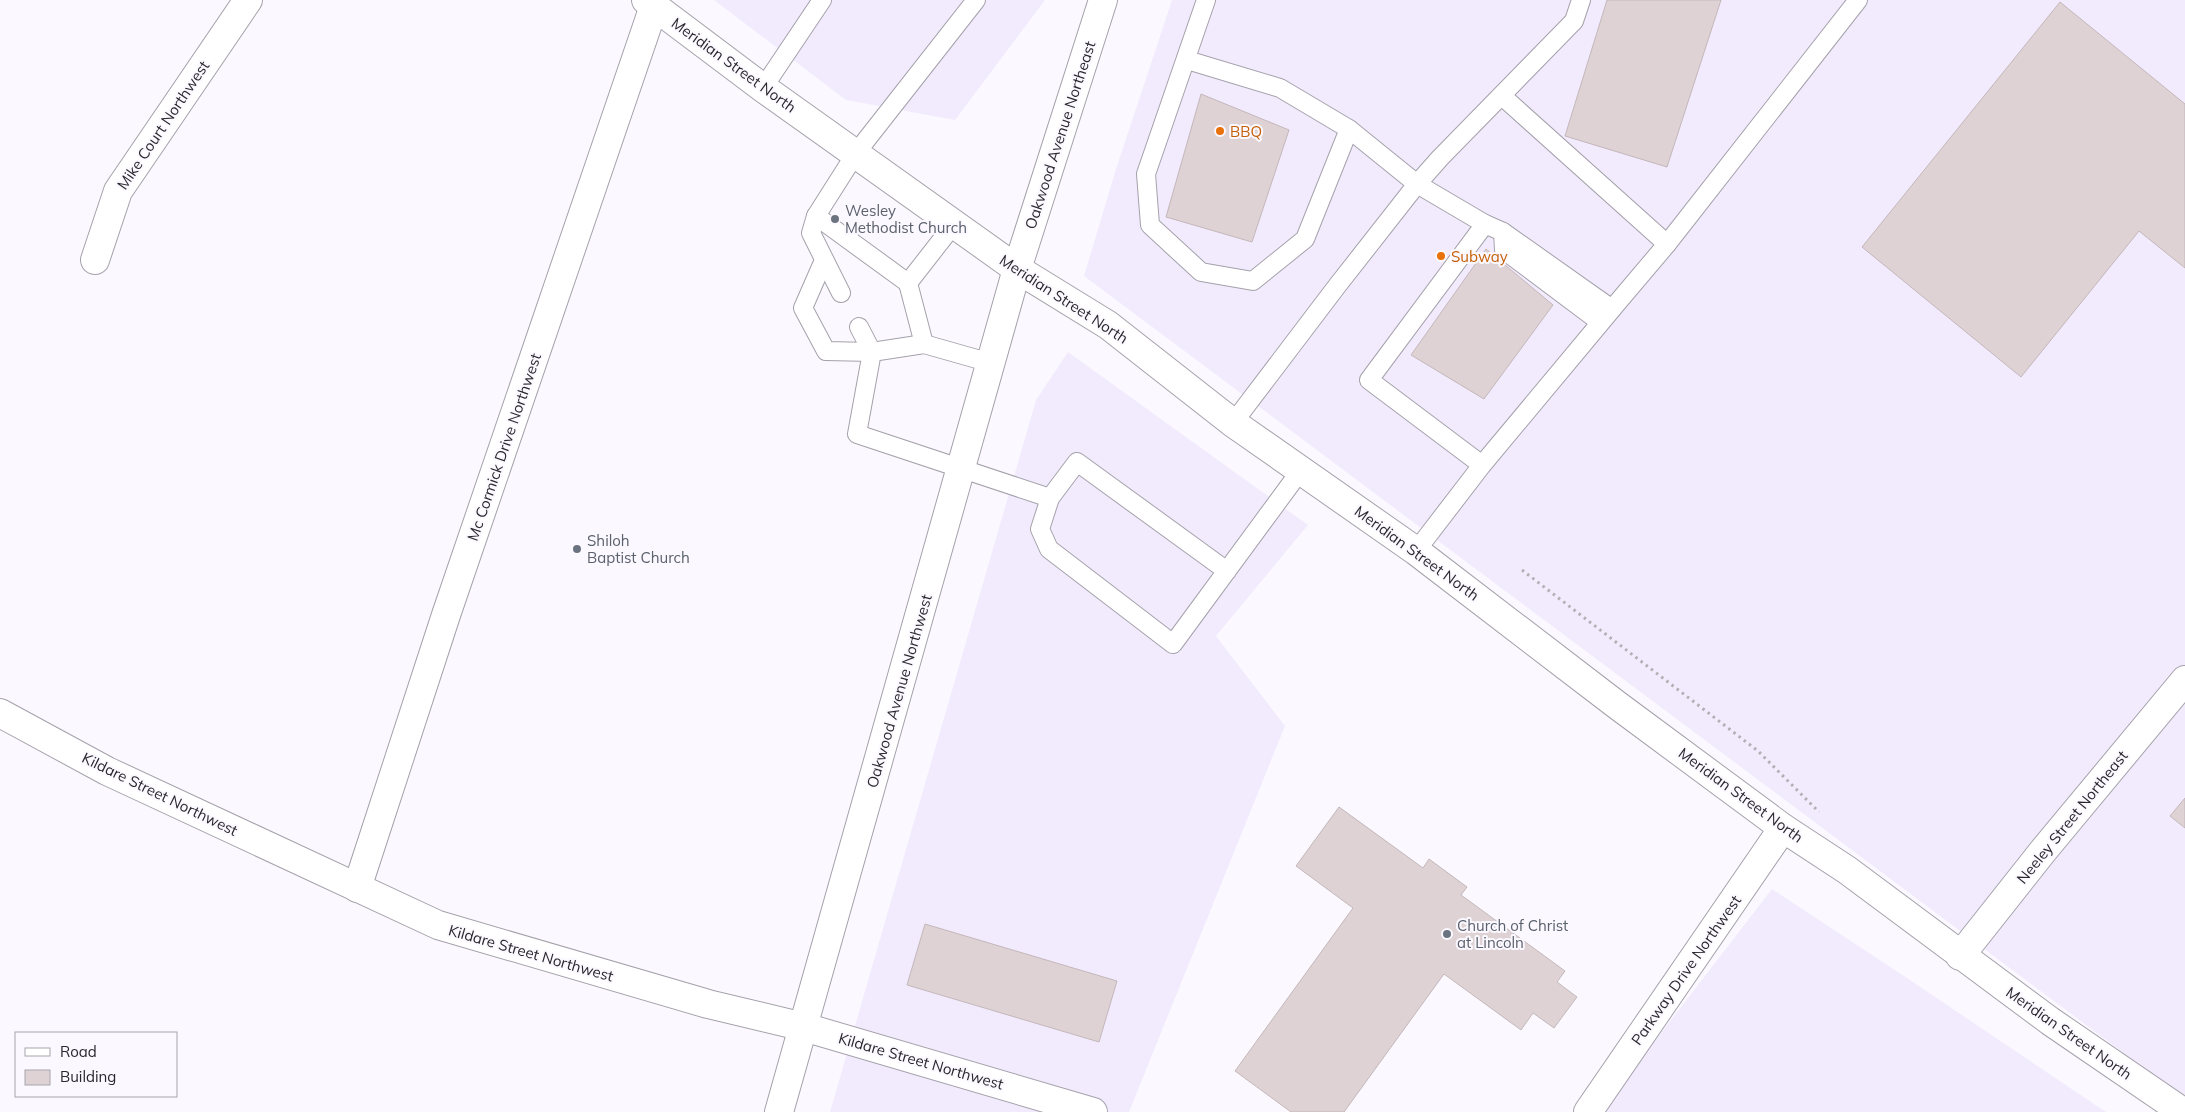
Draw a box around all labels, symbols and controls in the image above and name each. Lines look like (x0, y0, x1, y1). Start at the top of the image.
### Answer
street label: Meridian Street North (668, 13, 800, 117)
street label: Oakwood Avenue Northeast (1021, 39, 1099, 231)
street label: Mike Court Northwest (113, 57, 213, 193)
place label: BBQ (1230, 122, 1262, 141)
marker: BBQ (1214, 125, 1226, 137)
place label: Wesley Methodist Church (845, 201, 967, 237)
marker: Wesley Methodist Church (829, 213, 841, 225)
place label: Subway (1451, 247, 1508, 266)
street label: Meridian Street North (996, 250, 1132, 348)
marker: Subway (1435, 250, 1447, 262)
street label: Mc Cormick Drive Northwest (463, 351, 545, 543)
street label: Meridian Street North (1351, 501, 1483, 605)
place label: Shiloh Baptist Church (587, 531, 690, 567)
marker: Shiloh Baptist Church (571, 543, 583, 555)
street label: Oakwood Avenue Northwest (862, 592, 936, 790)
street label: Meridian Street North (1675, 743, 1807, 847)
street label: Neeley Street Northeast (2012, 747, 2132, 887)
street label: Kildare Street Northwest (79, 748, 241, 840)
street label: Parkway Drive Northwest (1627, 891, 1745, 1049)
place label: Church of Christ at Lincoln (1457, 916, 1568, 952)
street label: Kildare Street Northwest (446, 920, 616, 986)
marker: Church of Christ at Lincoln (1441, 928, 1453, 940)
street label: Meridian Street North (2002, 982, 2136, 1084)
street label: Kildare Street Northwest (836, 1028, 1006, 1094)
legend (15, 1032, 178, 1097)
text: Road (60, 1042, 97, 1061)
text: Building (60, 1067, 116, 1086)

